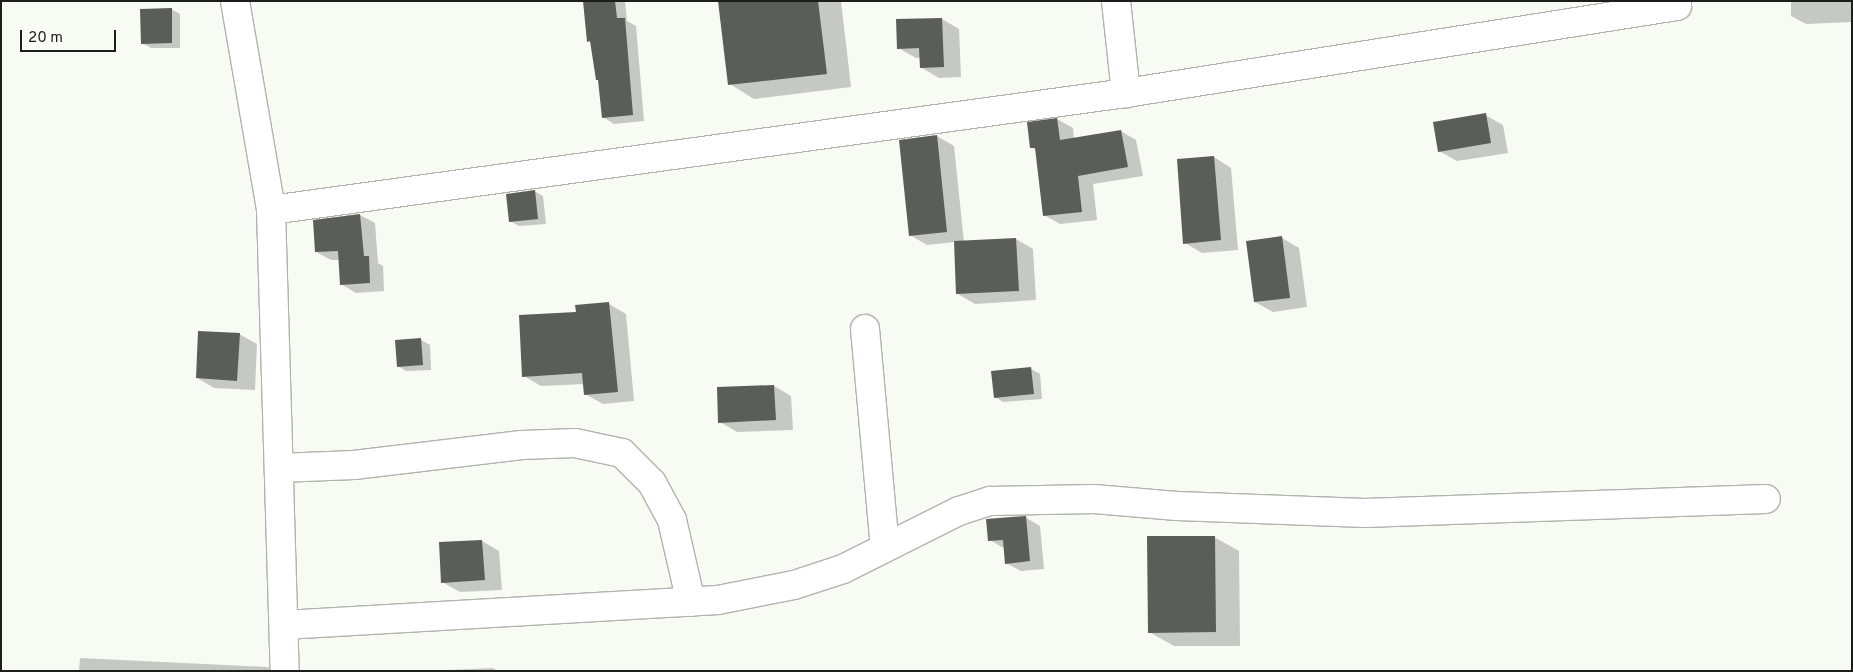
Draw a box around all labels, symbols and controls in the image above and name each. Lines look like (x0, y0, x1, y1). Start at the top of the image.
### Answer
scale bar (22, 20, 119, 52)
text: 20 m (28, 29, 63, 48)

